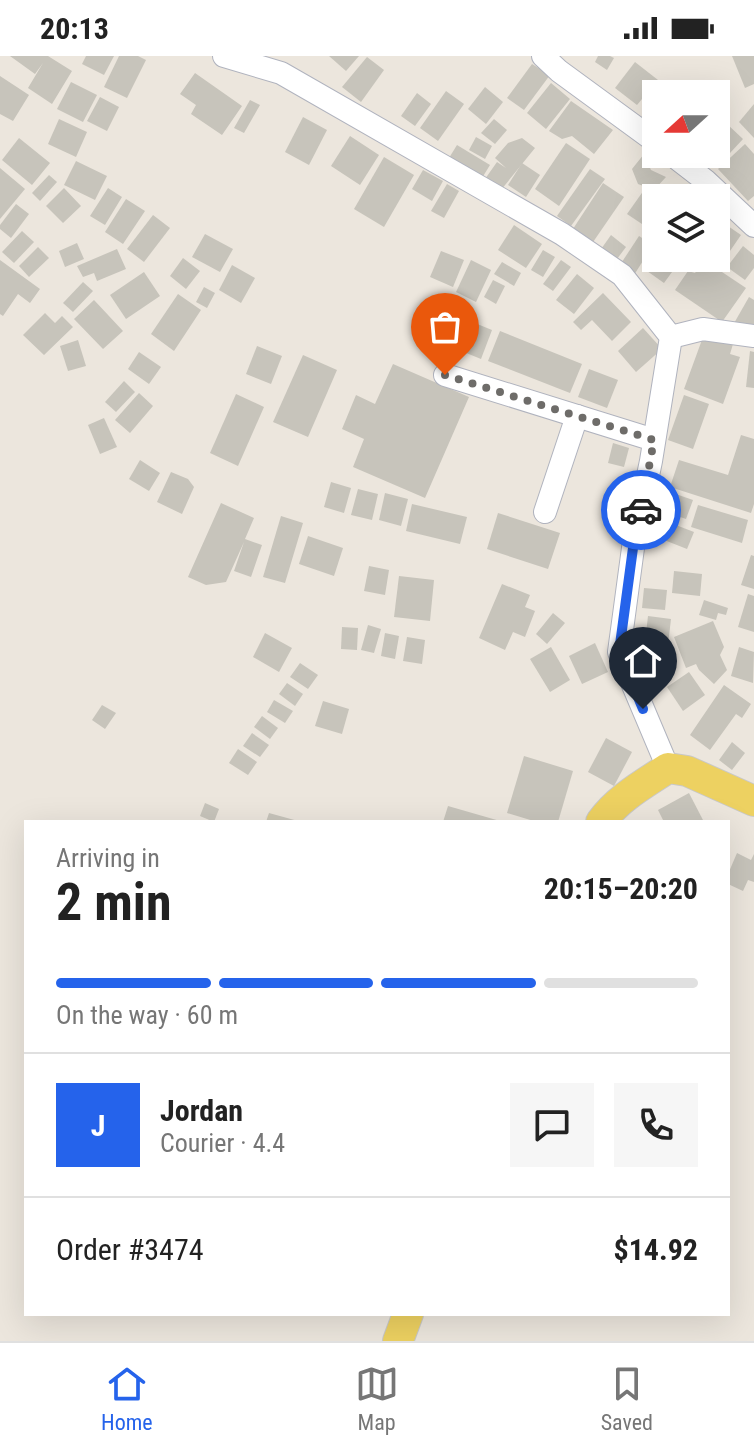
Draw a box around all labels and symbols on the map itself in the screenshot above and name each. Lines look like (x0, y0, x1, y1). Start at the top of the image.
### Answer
north arrow (642, 80, 730, 168)
pin (411, 293, 479, 375)
courier (601, 470, 681, 550)
pin (609, 627, 677, 709)

